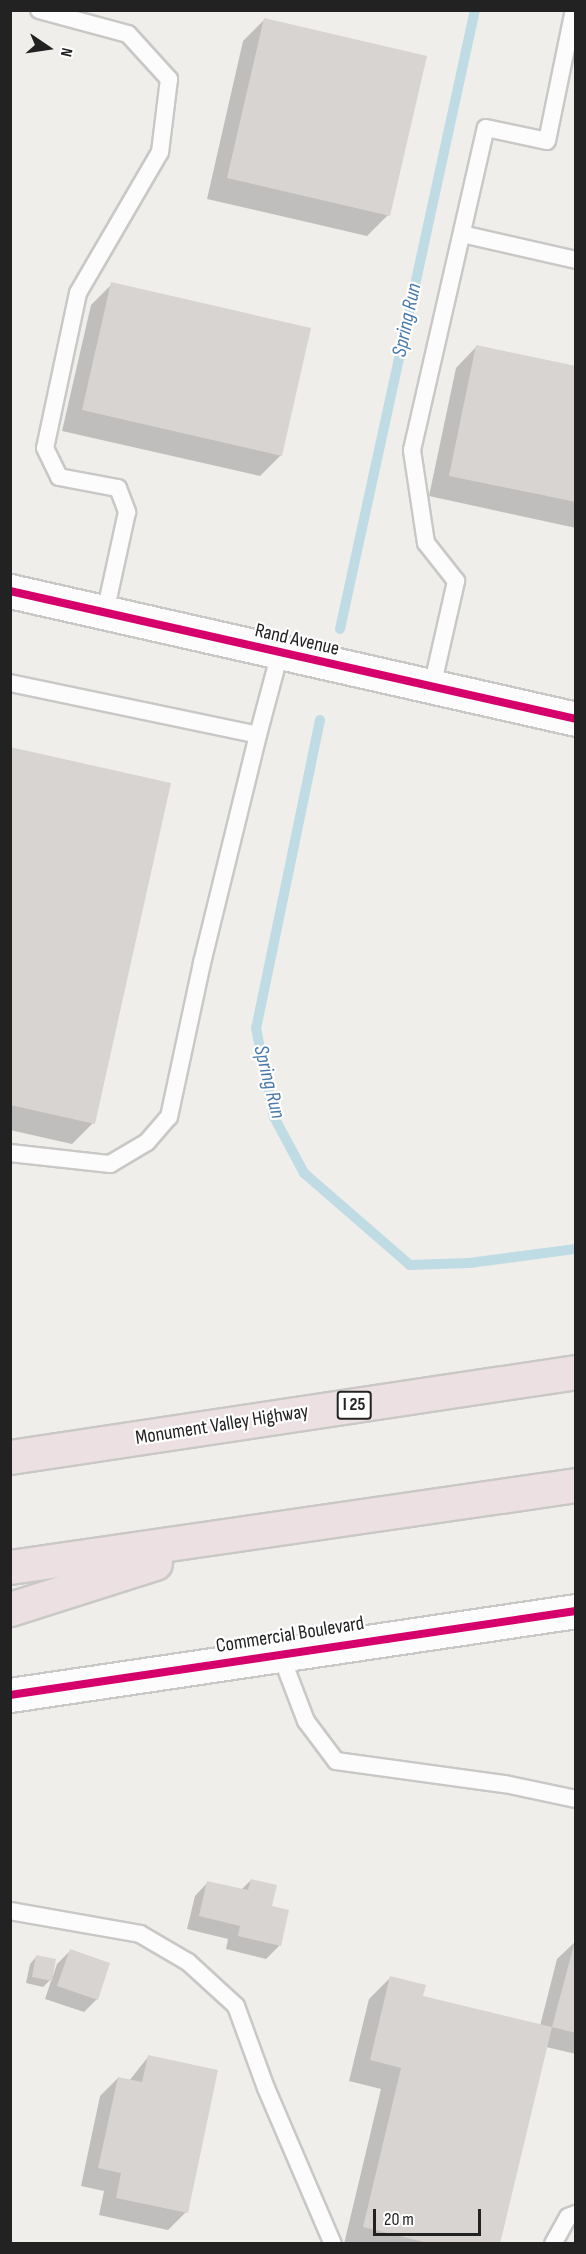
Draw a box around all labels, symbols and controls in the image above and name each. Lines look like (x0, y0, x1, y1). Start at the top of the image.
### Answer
north arrow (18, 18, 78, 78)
text: N (56, 46, 76, 58)
water label: Spring Run (387, 281, 427, 359)
street label: Rand Avenue (253, 619, 341, 661)
water label: Spring Run (248, 1043, 290, 1121)
road number: I 25 (336, 1390, 372, 1420)
street label: Monument Valley Highway (134, 1399, 310, 1451)
street label: Commercial Boulevard (214, 1611, 366, 1659)
scale bar (376, 2197, 484, 2235)
text: 20 m (384, 2209, 414, 2230)

